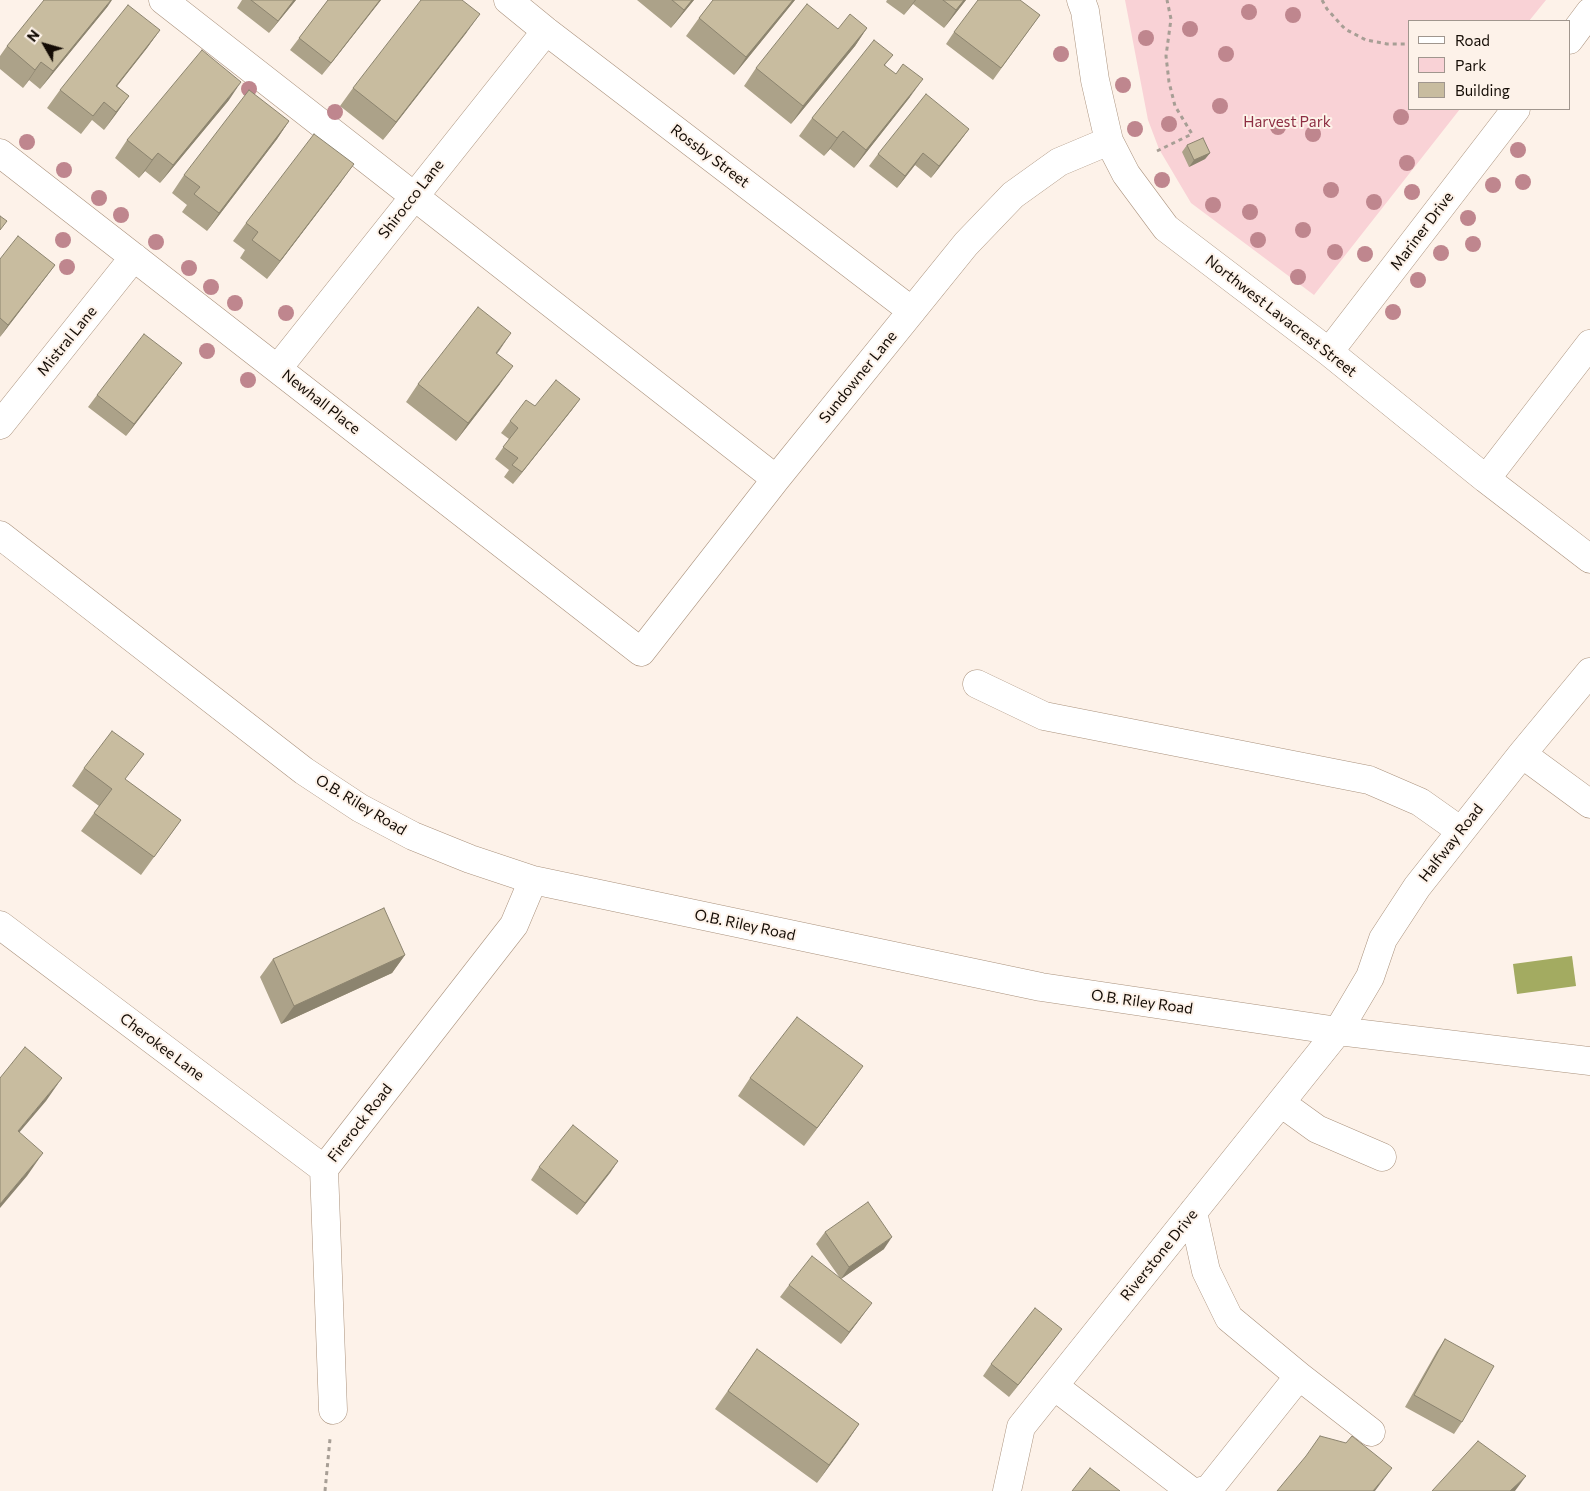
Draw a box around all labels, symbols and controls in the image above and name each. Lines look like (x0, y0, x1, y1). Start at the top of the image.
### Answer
north arrow (20, 20, 70, 70)
legend (1408, 20, 1570, 110)
text: N (23, 26, 43, 45)
text: Road (1455, 31, 1490, 49)
text: Park (1455, 56, 1486, 74)
text: Building (1455, 81, 1510, 99)
park label: Harvest Park (1243, 113, 1331, 131)
street label: Rossby Street (667, 121, 753, 191)
street label: Shirocco Lane (374, 156, 448, 242)
street label: Mariner Drive (1387, 188, 1457, 274)
street label: Northwest Lavacrest Street (1202, 251, 1360, 381)
street label: Mistral Lane (33, 303, 101, 379)
street label: Sundowner Lane (815, 327, 901, 427)
street label: Newhall Place (278, 366, 364, 438)
street label: O.B. Riley Road (312, 771, 410, 839)
street label: Halfway Road (1415, 800, 1487, 886)
street label: O.B. Riley Road (693, 906, 797, 944)
street label: O.B. Riley Road (1090, 986, 1194, 1018)
street label: Cherokee Lane (116, 1009, 208, 1085)
street label: Firerock Road (324, 1080, 396, 1166)
street label: Riverstone Drive (1117, 1206, 1201, 1304)

